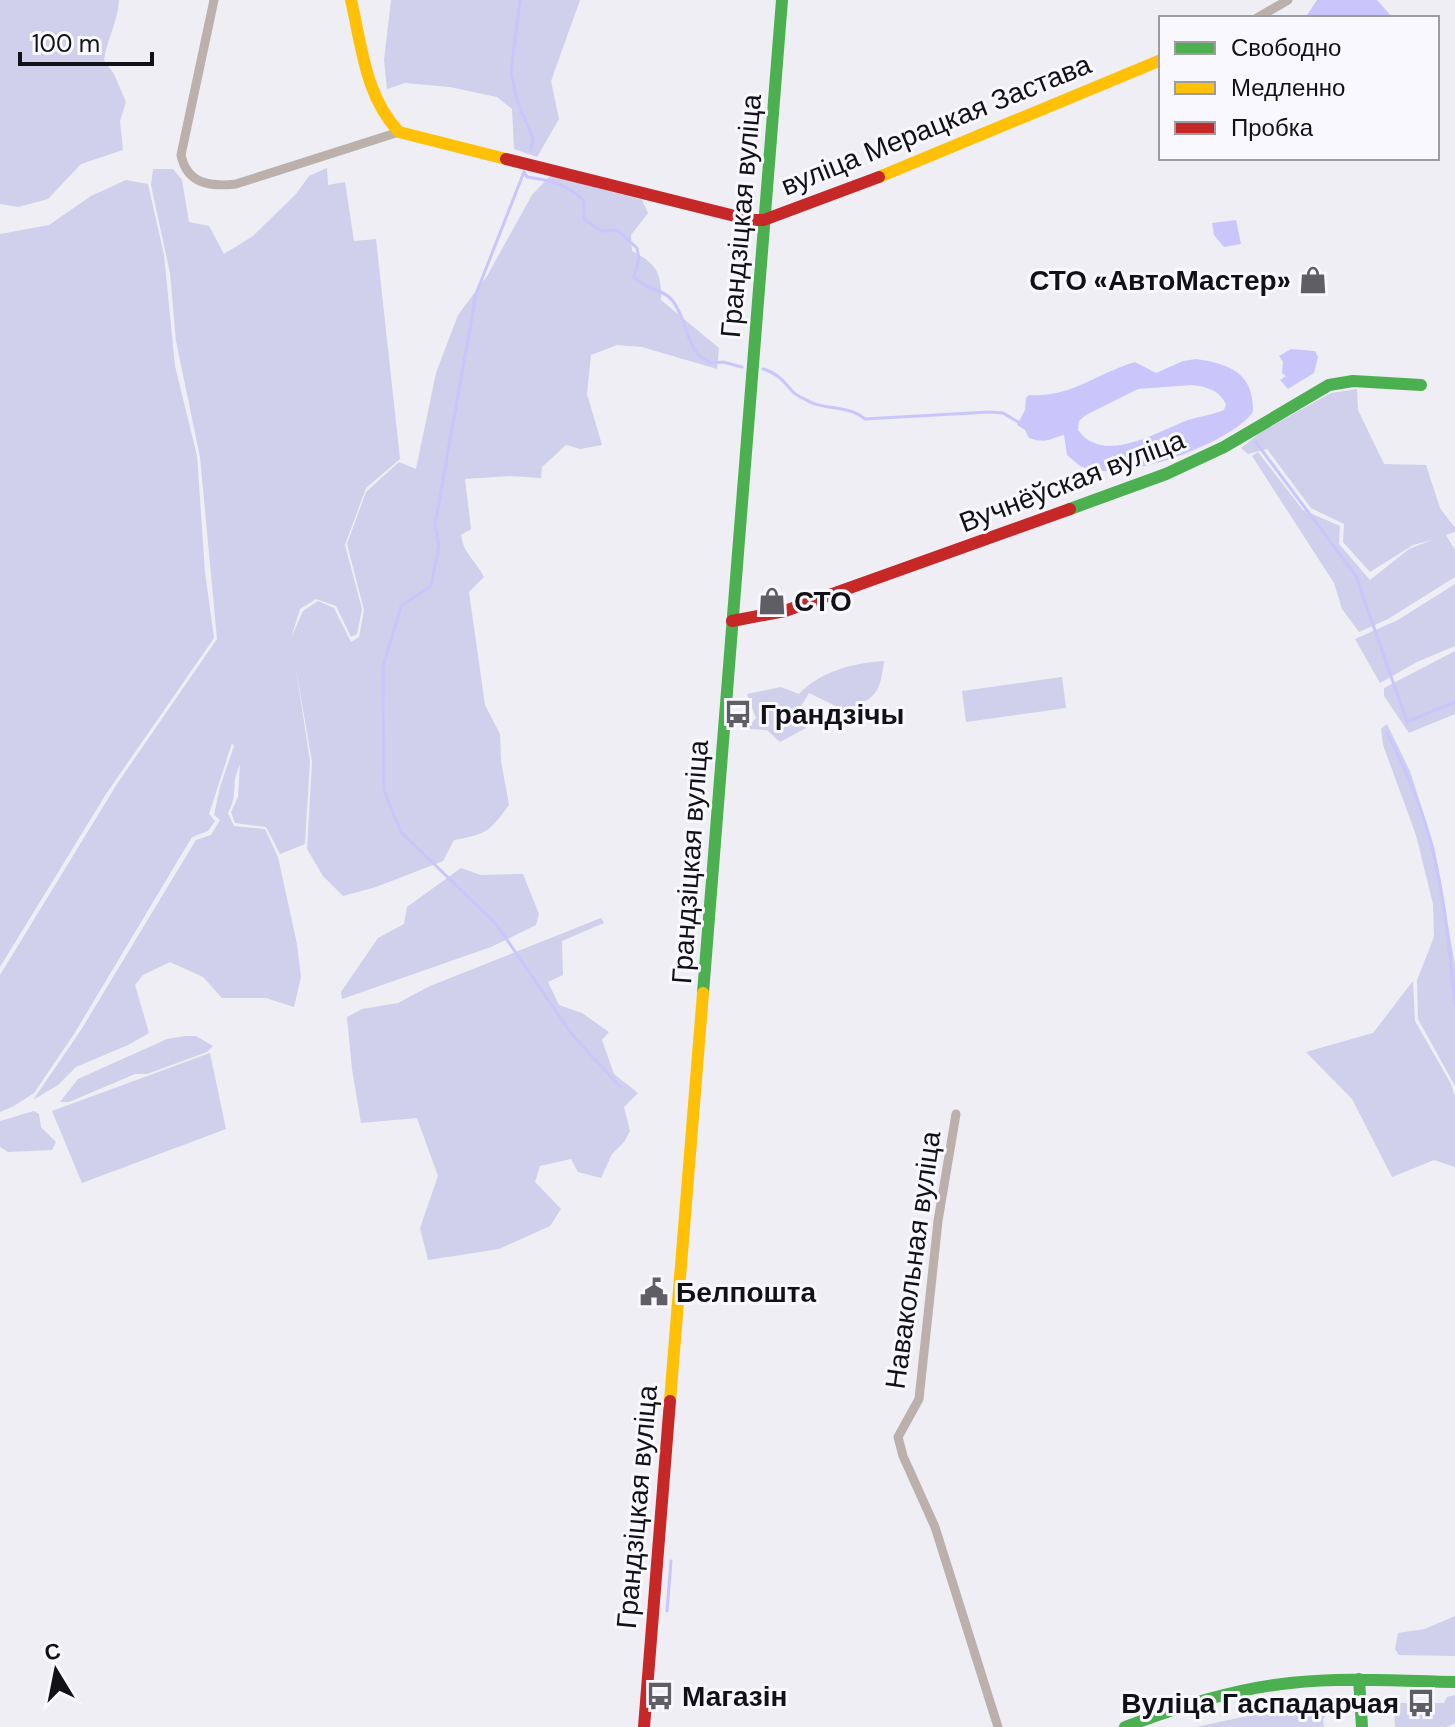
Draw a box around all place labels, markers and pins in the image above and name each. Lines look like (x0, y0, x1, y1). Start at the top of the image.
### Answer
place label: СТО «АвтоМастер» (1029, 262, 1291, 299)
shop icon: СТО «АвтоМастер» (1298, 265, 1328, 295)
place label: СТО (794, 583, 852, 620)
shop icon: СТО (757, 586, 787, 616)
place label: Грандзічы (760, 696, 904, 733)
bus stop icon: Грандзічы (723, 699, 753, 729)
place label: Белпошта (676, 1274, 817, 1311)
public building icon: Белпошта (639, 1277, 669, 1307)
place label: Магазін (682, 1678, 787, 1715)
bus stop icon: Магазін (645, 1681, 675, 1711)
place label: Вуліца Гаспадарчая (1121, 1685, 1399, 1722)
bus stop icon: Вуліца Гаспадарчая (1406, 1688, 1436, 1718)

